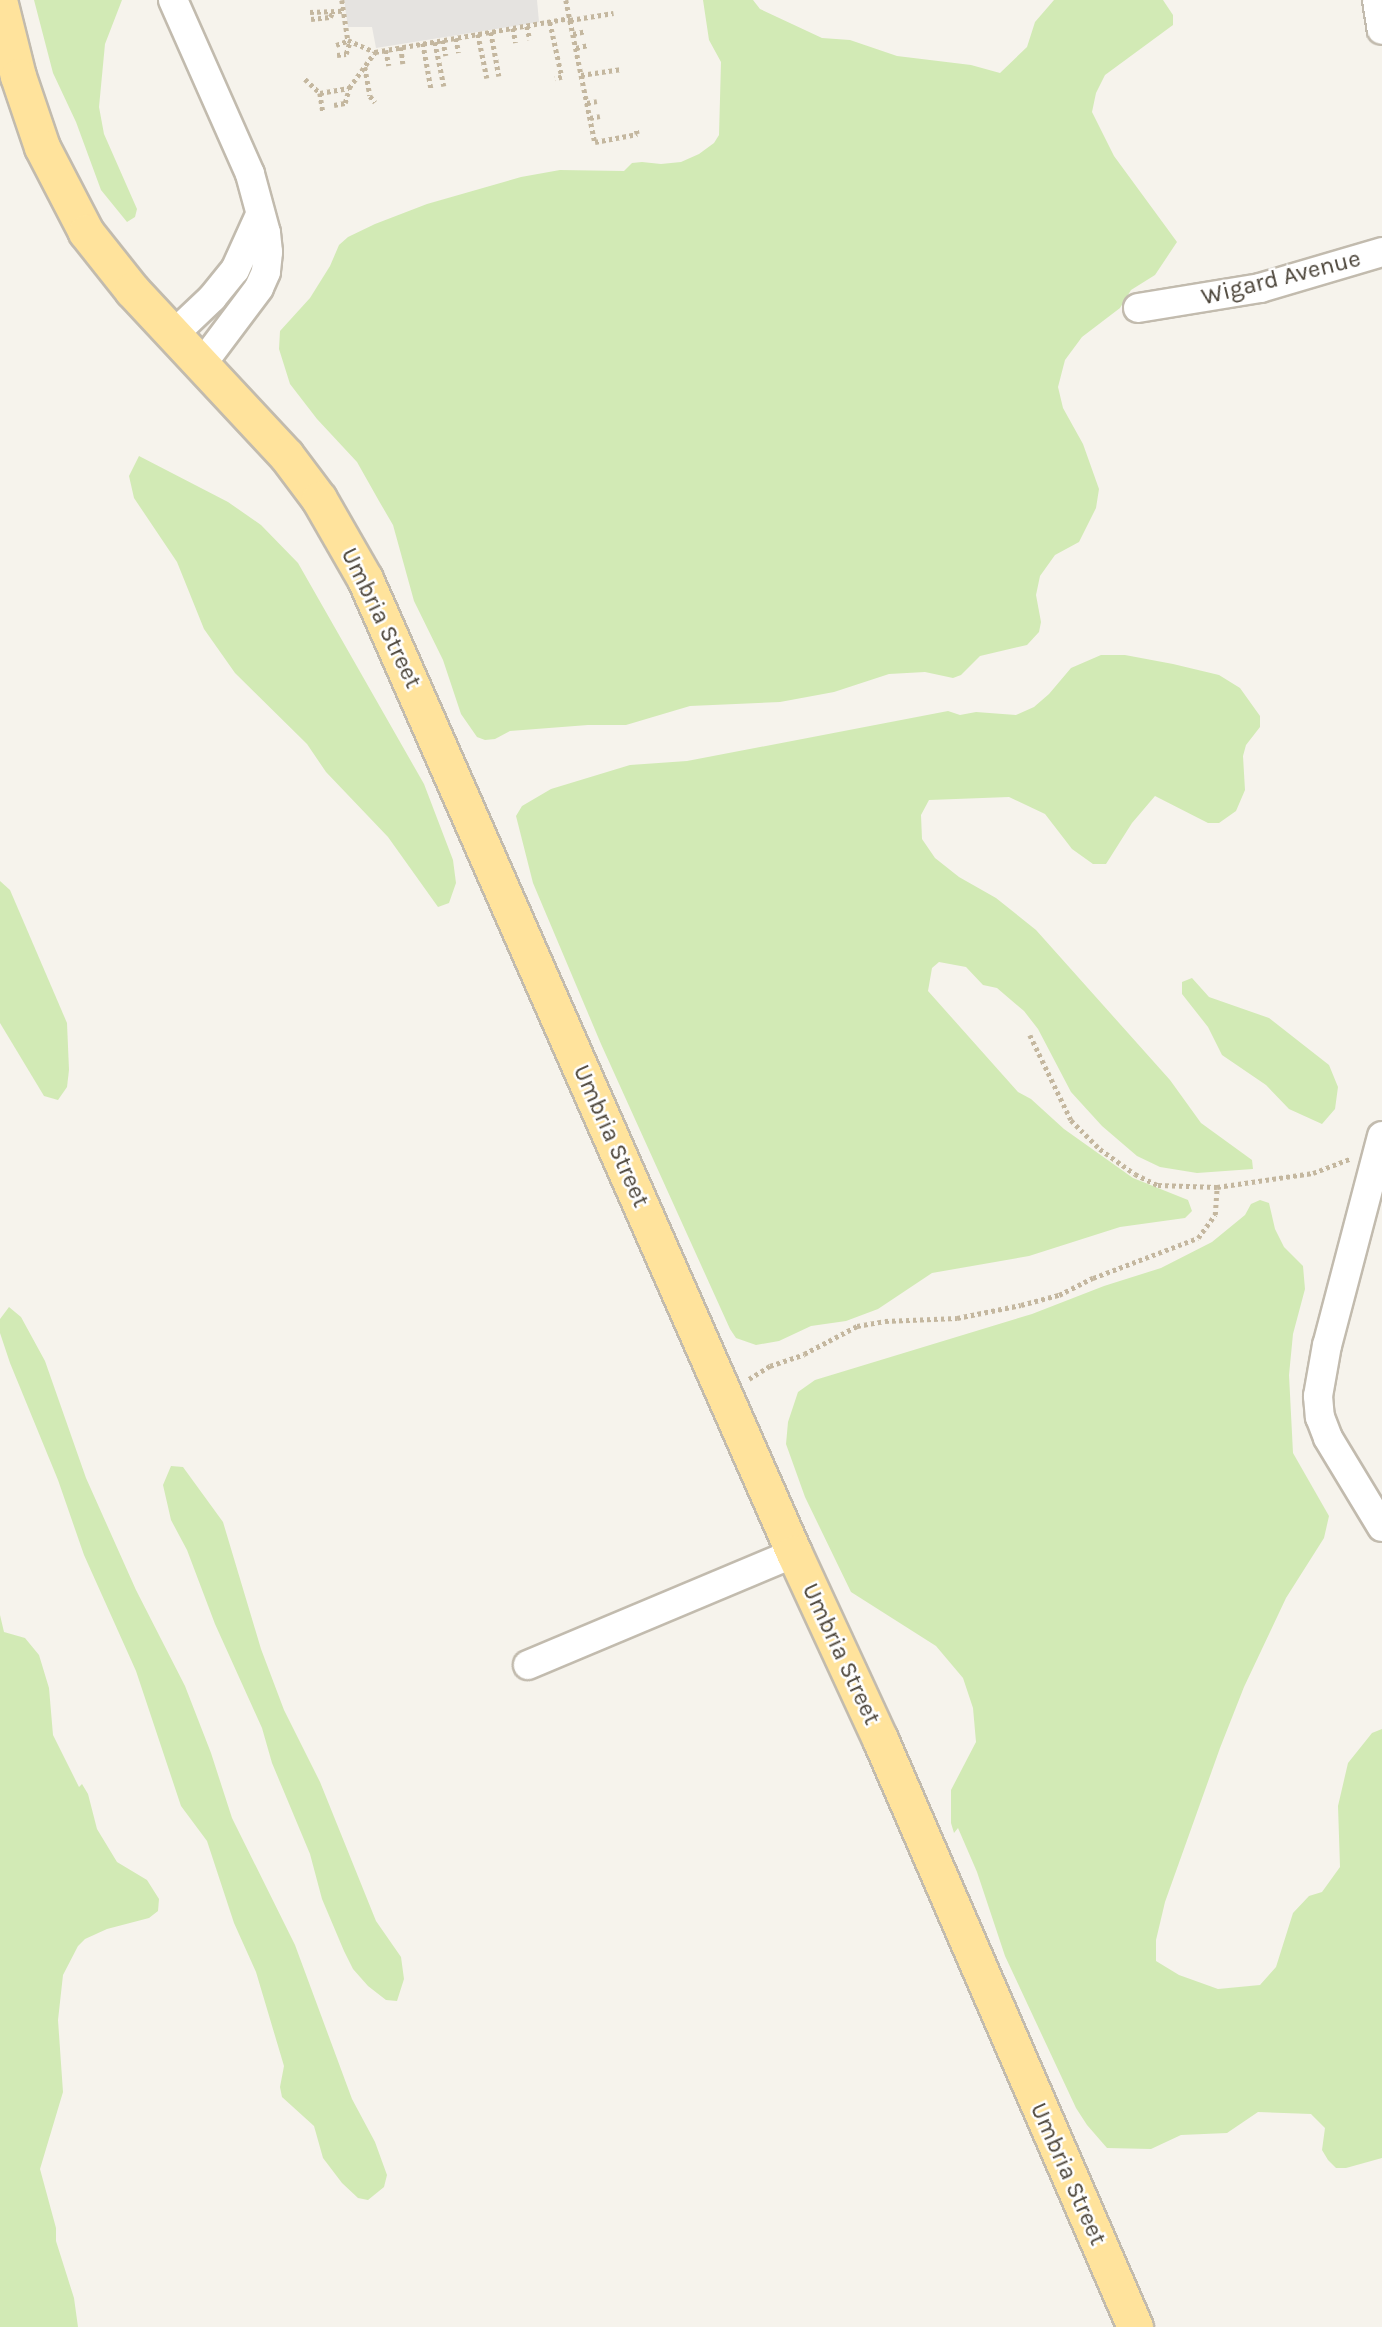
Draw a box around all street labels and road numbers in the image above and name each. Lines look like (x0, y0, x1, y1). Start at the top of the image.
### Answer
street label: Wigard Avenue (1198, 244, 1364, 312)
street label: Umbria Street (335, 543, 427, 693)
street label: Umbria Street (567, 1060, 655, 1212)
street label: Umbria Street (796, 1579, 886, 1729)
street label: Umbria Street (1024, 2098, 1112, 2250)

